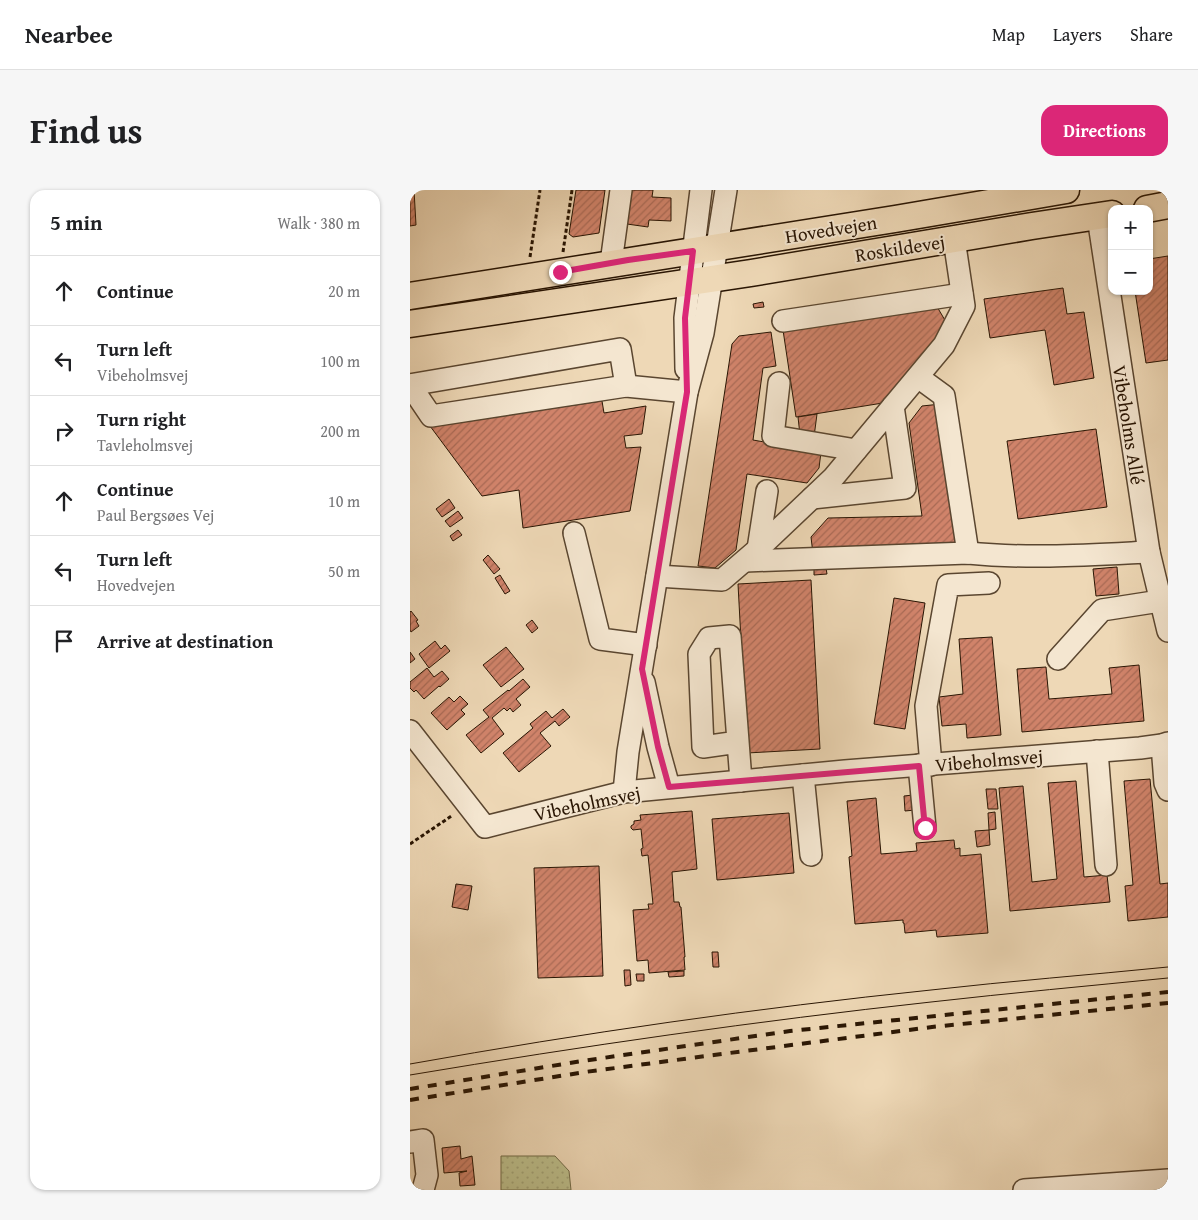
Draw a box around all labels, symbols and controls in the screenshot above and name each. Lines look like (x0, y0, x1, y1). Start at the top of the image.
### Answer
text: Nearbee (25, 17, 113, 52)
text: Map (992, 21, 1025, 48)
text: Layers (1053, 21, 1102, 48)
text: Share (1130, 21, 1173, 48)
text: Find us (30, 105, 143, 156)
button: Directions (1041, 105, 1168, 156)
map controls (1108, 205, 1153, 295)
button: + (1108, 205, 1153, 250)
text: 5 min (50, 207, 102, 238)
street label: Hovedvejen (783, 208, 879, 250)
text: Walk · 380 m (277, 211, 360, 235)
street label: Roskildevej (853, 227, 947, 269)
button: − (1108, 250, 1153, 295)
route end (549, 261, 572, 284)
icon: ahead (50, 277, 78, 305)
text: Continue (97, 277, 174, 305)
text: 20 m (328, 279, 360, 303)
text: Turn left (97, 335, 172, 363)
icon: left (50, 347, 78, 375)
text: 100 m (320, 349, 360, 373)
text: Vibeholmsvej (97, 363, 188, 387)
street label: Vibeholms Allé (1106, 363, 1152, 487)
text: Turn right (97, 405, 186, 433)
icon: right (50, 417, 78, 445)
text: 200 m (320, 419, 360, 443)
text: Tavleholmsvej (97, 433, 193, 457)
text: Continue (97, 475, 174, 503)
icon: ahead (50, 487, 78, 515)
text: 10 m (328, 489, 360, 513)
text: Paul Bergsøes Vej (97, 503, 214, 527)
text: Turn left (97, 545, 172, 573)
icon: left (50, 557, 78, 585)
text: 50 m (328, 559, 360, 583)
text: Hovedvejen (97, 573, 175, 597)
icon: arrive (50, 627, 78, 655)
text: Arrive at destination (97, 627, 273, 655)
street label: Vibeholmsvej (934, 741, 1044, 779)
street label: Vibeholmsvej (531, 778, 643, 828)
route start (914, 817, 937, 840)

